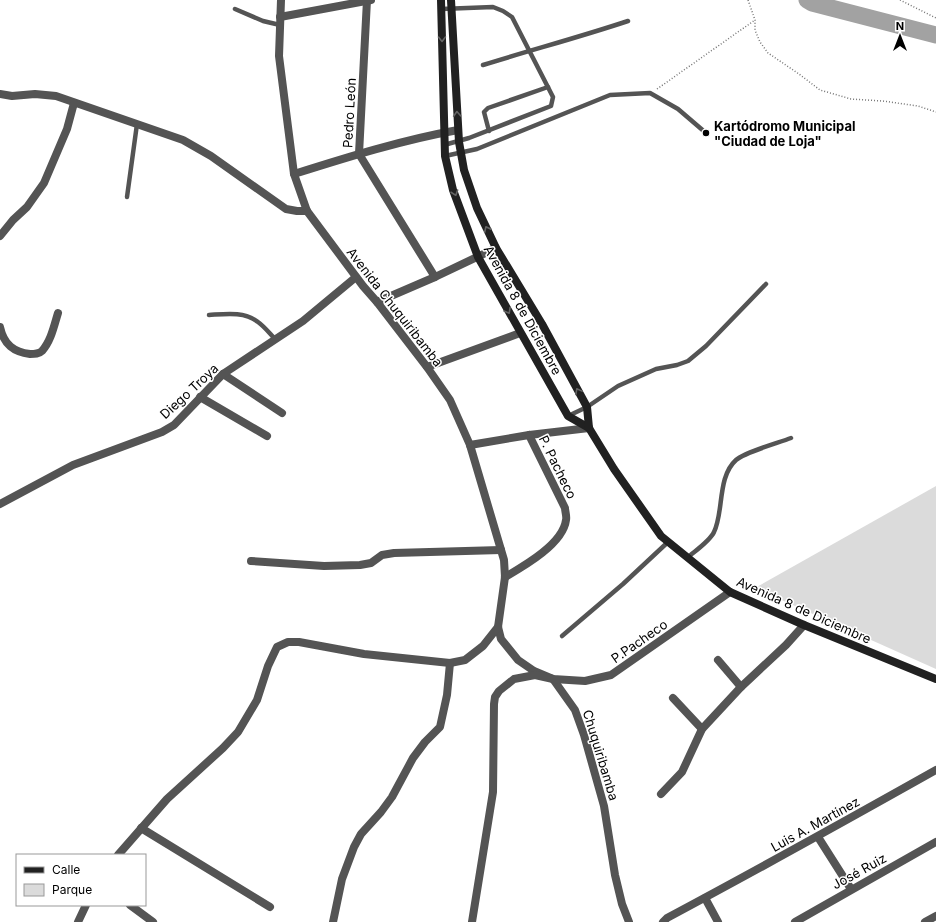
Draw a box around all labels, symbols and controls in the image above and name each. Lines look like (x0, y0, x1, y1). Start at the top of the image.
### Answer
north arrow (880, 16, 920, 56)
text: N (896, 19, 904, 33)
one-way arrow (438, 36, 446, 42)
street label: Pedro León (339, 77, 359, 149)
one-way arrow (453, 111, 462, 117)
place label: Kartódromo Municipal "Ciudad de Loja" (714, 118, 856, 149)
marker: Kartódromo Municipal "Ciudad de Loja" (701, 128, 711, 138)
one-way arrow (450, 190, 458, 197)
one-way arrow (484, 225, 492, 233)
street label: Avenida 8 de Diciembre (481, 242, 565, 378)
street label: Avenida Chuquiribamba (344, 244, 446, 370)
one-way arrow (504, 307, 511, 314)
street label: Diego Troya (157, 360, 221, 422)
one-way arrow (575, 388, 582, 395)
street label: P. Pacheco (536, 433, 580, 502)
street label: Avenida 8 de Diciembre (734, 573, 874, 647)
street label: P.Pacheco (608, 616, 670, 666)
street label: Chuquiribamba (580, 708, 622, 802)
street label: Luis A. Martinez (768, 793, 862, 855)
street label: José Ruiz (829, 850, 889, 892)
legend (16, 854, 146, 906)
text: Calle (52, 862, 80, 877)
text: Parque (52, 882, 92, 897)

